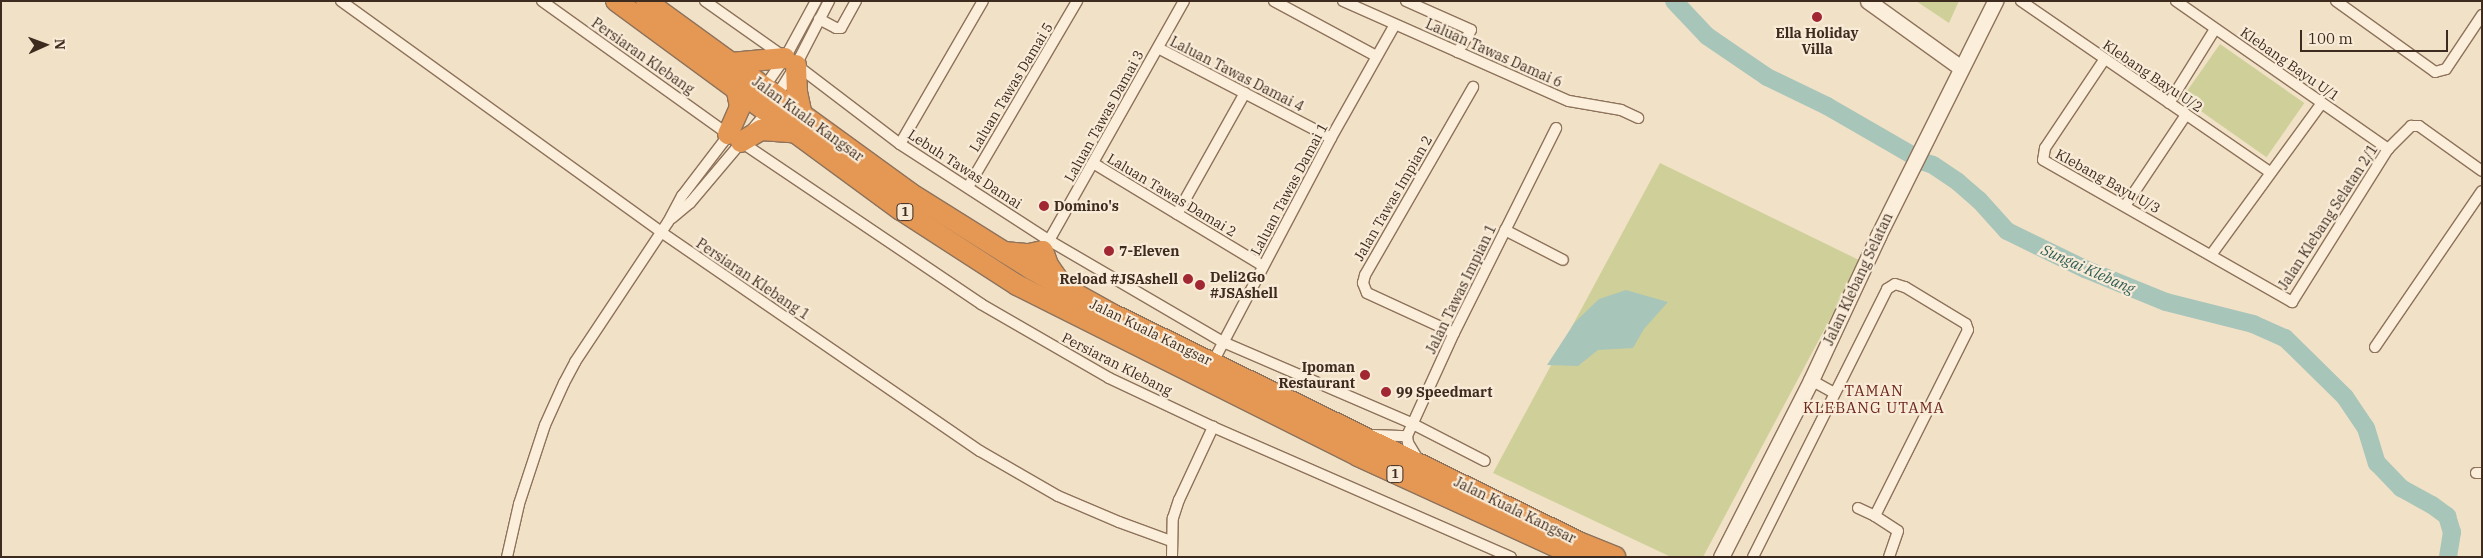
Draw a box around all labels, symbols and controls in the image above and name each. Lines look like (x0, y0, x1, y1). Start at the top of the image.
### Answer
marker: Ella Holiday Villa (1811, 11, 1823, 23)
street label: Persiaran Klebang (588, 14, 698, 98)
street label: Laluan Tawas Damai 6 (1423, 15, 1565, 91)
street label: Laluan Tawas Damai 5 (966, 19, 1056, 155)
north arrow (20, 20, 70, 70)
scale bar (2303, 20, 2450, 52)
street label: Klebang Bayu U/1 (2237, 23, 2343, 105)
place label: Ella Holiday Villa (1775, 25, 1859, 58)
text: 100 m (2308, 29, 2353, 48)
street label: Laluan Tawas Damai 4 (1167, 33, 1307, 115)
street label: Klebang Bayu U/2 (2100, 36, 2206, 116)
text: N (51, 39, 69, 50)
street label: Laluan Tawas Damai 3 (1061, 47, 1147, 185)
street label: Jalan Kuala Kangsar (749, 73, 867, 165)
street label: Laluan Tawas Damai 1 (1247, 120, 1331, 258)
street label: Lebuh Tawas Damai (905, 126, 1025, 212)
street label: Jalan Tawas Impian 2 (1350, 132, 1436, 264)
street label: Jalan Klebang Selatan 2/1 (2275, 141, 2381, 293)
street label: Klebang Bayu U/3 (2053, 145, 2163, 217)
street label: Laluan Tawas Damai 2 (1104, 150, 1240, 240)
place label: Domino's (1054, 198, 1119, 214)
marker: Domino's (1038, 200, 1050, 212)
road number: 1 (896, 202, 914, 222)
street label: Jalan Klebang Selatan (1820, 210, 1896, 348)
street label: Jalan Tawas Impian 1 (1422, 221, 1500, 357)
street label: Persiaran Klebang 1 (693, 235, 813, 323)
water label: Sungai Klebang (2039, 240, 2137, 298)
place label: 7-Eleven (1119, 243, 1179, 259)
marker: 7-Eleven (1103, 245, 1115, 257)
place label: Deli2Go #JSAshell (1210, 269, 1278, 302)
place label: Reload #JSAshell (1059, 271, 1178, 287)
marker: Reload #JSAshell (1182, 273, 1194, 285)
marker: Deli2Go #JSAshell (1194, 279, 1206, 291)
street label: Jalan Kuala Kangsar (1087, 295, 1215, 369)
street label: Persiaran Klebang (1059, 329, 1175, 399)
place label: Ipoman Restaurant (1278, 359, 1355, 392)
marker: Ipoman Restaurant (1359, 369, 1371, 381)
district label: TAMAN KLEBANG UTAMA (1801, 381, 1947, 416)
place label: 99 Speedmart (1396, 384, 1492, 400)
marker: 99 Speedmart (1380, 386, 1392, 398)
road number: 1 (1386, 464, 1404, 484)
street label: Jalan Kuala Kangsar (1451, 473, 1579, 547)

